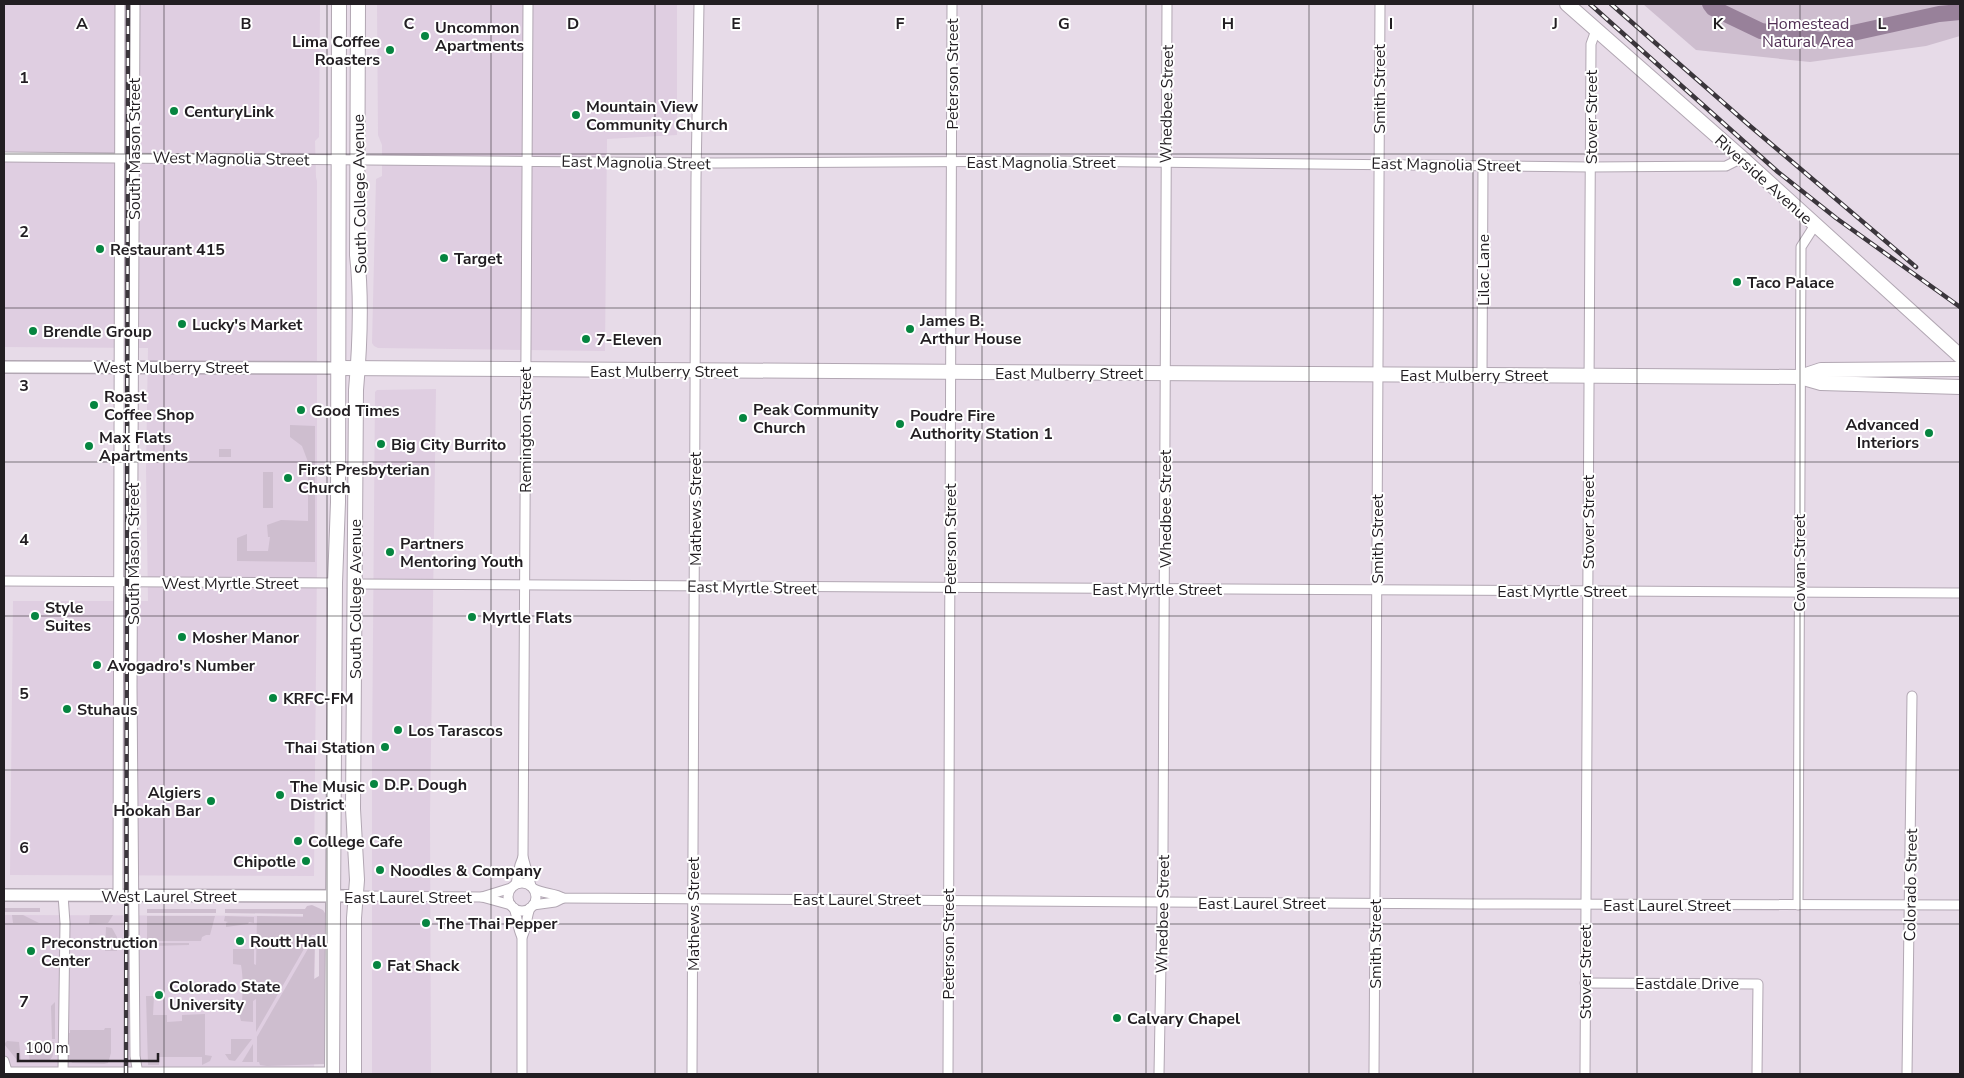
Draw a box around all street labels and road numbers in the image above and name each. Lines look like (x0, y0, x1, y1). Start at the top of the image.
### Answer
street label: Peterson Street (942, 18, 964, 130)
street label: Whedbee Street (1155, 44, 1179, 164)
street label: Smith Street (1369, 44, 1391, 134)
street label: Stover Street (1581, 69, 1603, 164)
street label: South Mason Street (124, 78, 146, 220)
street label: South College Avenue (348, 114, 372, 274)
street label: Riverside Avenue (1710, 130, 1817, 230)
street label: West Magnolia Street (152, 147, 310, 171)
street label: East Magnolia Street (561, 151, 711, 175)
street label: East Magnolia Street (966, 152, 1116, 174)
street label: East Magnolia Street (1371, 153, 1521, 177)
street label: Lilac Lane (1473, 234, 1495, 306)
street label: West Mulberry Street (93, 357, 249, 379)
street label: East Mulberry Street (590, 361, 738, 383)
street label: East Mulberry Street (995, 363, 1143, 385)
street label: East Mulberry Street (1400, 365, 1548, 387)
street label: Remington Street (515, 367, 537, 493)
street label: Whedbee Street (1155, 449, 1177, 568)
street label: Mathews Street (685, 452, 707, 566)
street label: Stover Street (1578, 474, 1600, 569)
street label: South Mason Street (123, 483, 145, 625)
street label: Peterson Street (940, 483, 962, 595)
street label: Smith Street (1367, 494, 1389, 584)
street label: Cowan Street (1789, 514, 1811, 612)
street label: South College Avenue (345, 519, 367, 679)
street label: West Myrtle Street (161, 573, 299, 595)
street label: East Myrtle Street (687, 576, 817, 600)
street label: East Myrtle Street (1092, 579, 1222, 601)
street label: East Myrtle Street (1497, 581, 1627, 603)
street label: Colorado Street (1899, 828, 1923, 942)
street label: Whedbee Street (1151, 854, 1175, 974)
street label: Mathews Street (683, 857, 705, 971)
street label: West Laurel Street (101, 886, 237, 908)
street label: East Laurel Street (344, 887, 472, 909)
street label: Peterson Street (938, 888, 960, 1000)
street label: East Laurel Street (793, 889, 921, 911)
street label: East Laurel Street (1198, 893, 1326, 915)
street label: East Laurel Street (1603, 895, 1731, 917)
street label: Smith Street (1365, 899, 1387, 989)
street label: Stover Street (1575, 924, 1597, 1019)
street label: Eastdale Drive (1635, 973, 1739, 995)

